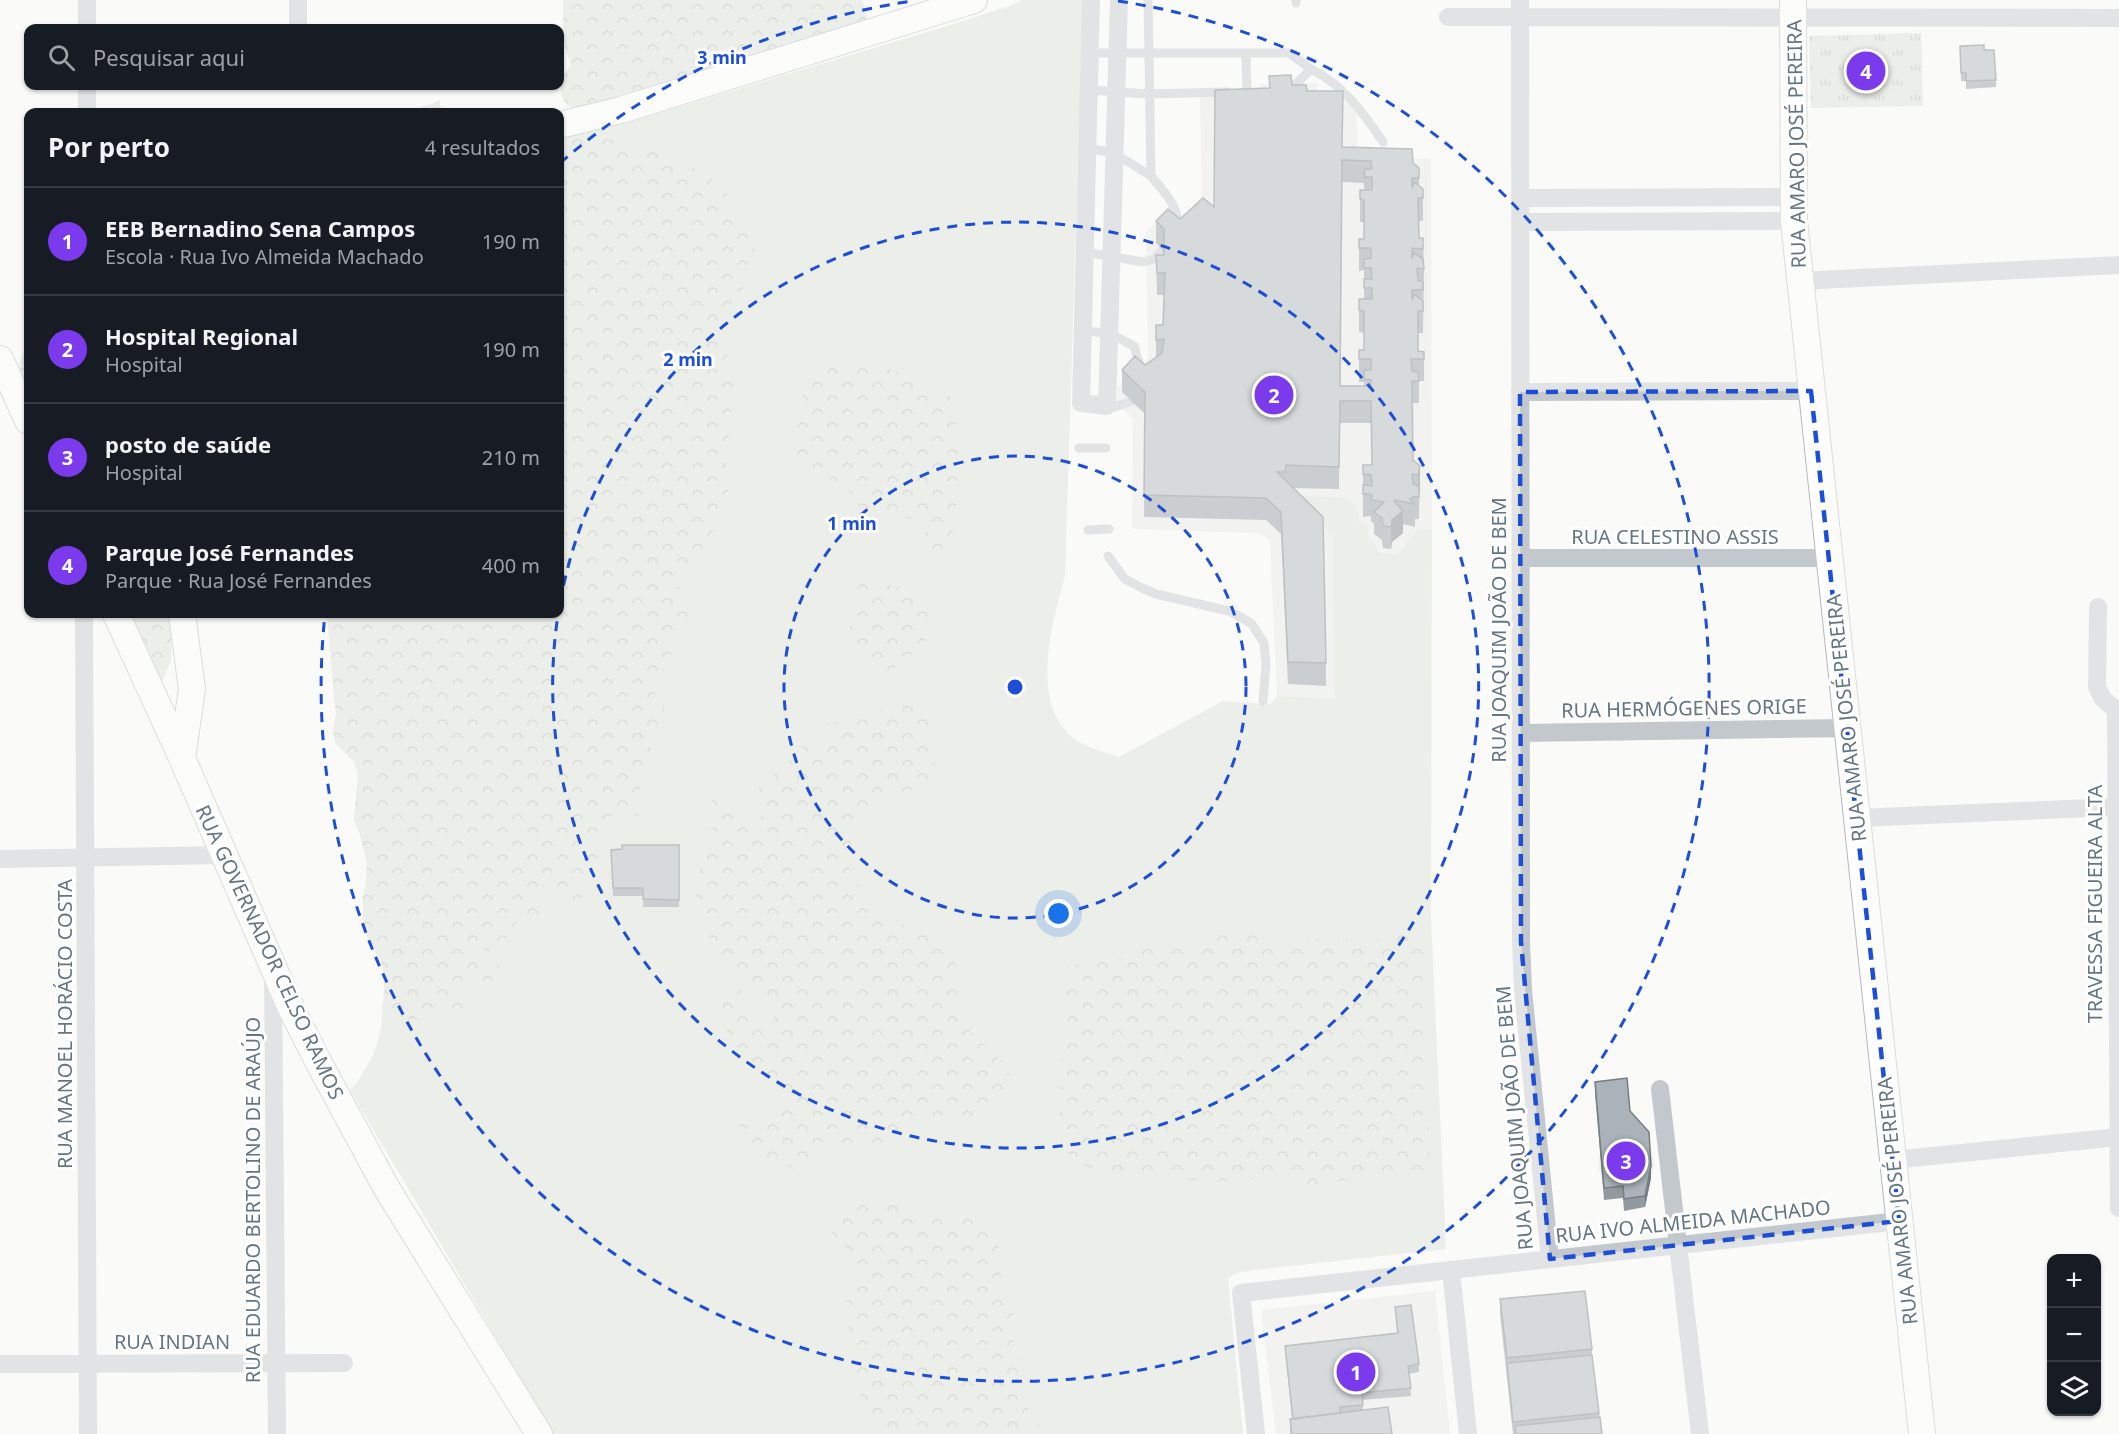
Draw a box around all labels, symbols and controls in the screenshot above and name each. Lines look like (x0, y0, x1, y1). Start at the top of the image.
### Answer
street label: RUA AMARO JOSÉ PEREIRA (1780, 19, 1812, 269)
search box (24, 24, 564, 90)
icon: search (45, 41, 78, 74)
text: Pesquisar aqui (93, 42, 245, 72)
text: 3 min (697, 45, 747, 69)
pin: 4 (1846, 48, 1886, 94)
text: Por perto (48, 129, 170, 165)
text: 4 resultados (425, 134, 540, 161)
text: EEB Bernadino Sena Campos (105, 213, 415, 243)
text: 1 (62, 228, 73, 255)
text: 190 m (482, 228, 540, 255)
text: Escola · Rua Ivo Almeida Machado (105, 243, 424, 270)
text: Hospital Regional (105, 321, 298, 351)
text: 2 (62, 336, 73, 363)
text: 190 m (482, 336, 540, 363)
text: 2 min (663, 347, 713, 371)
text: Hospital (105, 351, 183, 378)
pin: 2 (1254, 372, 1294, 418)
text: posto de saúde (105, 429, 271, 459)
text: 3 (62, 444, 73, 471)
text: 210 m (482, 444, 540, 471)
text: Hospital (105, 459, 183, 486)
street label: RUA JOAQUIM JOÃO DE BEM (1485, 497, 1512, 763)
text: 1 min (827, 511, 877, 535)
street label: RUA CELESTINO ASSIS (1571, 523, 1779, 550)
text: Parque José Fernandes (105, 537, 354, 567)
text: 4 (62, 552, 73, 579)
text: 400 m (482, 552, 540, 579)
text: Parque · Rua José Fernandes (105, 567, 372, 594)
street label: RUA AMARO JOSÉ PEREIRA (1820, 593, 1872, 843)
centre of rings (1005, 677, 1025, 697)
street label: RUA HERMÓGENES ORIGE (1561, 692, 1807, 724)
street label: TRAVESSA FIGUEIRA ALTA (2081, 784, 2108, 1023)
street label: RUA GOVERNADOR CELSO RAMOS (190, 800, 350, 1104)
street label: RUA MANOEL HORÁCIO COSTA (51, 879, 78, 1169)
your location (1044, 899, 1073, 928)
street label: RUA JOAQUIM JOÃO DE BEM (1489, 985, 1539, 1251)
street label: RUA EDUARDO BERTOLINO DE ARAÚJO (239, 1017, 266, 1383)
street label: RUA AMARO JOSÉ PEREIRA (1871, 1076, 1923, 1326)
pin: 3 (1606, 1138, 1646, 1184)
street label: RUA IVO ALMEIDA MACHADO (1554, 1193, 1832, 1249)
map controls (2047, 1254, 2101, 1416)
button: + (2047, 1254, 2101, 1308)
button: − (2047, 1308, 2101, 1362)
street label: RUA INDIAN (114, 1328, 230, 1355)
pin: 1 (1336, 1350, 1376, 1394)
button: layers (2047, 1362, 2101, 1416)

